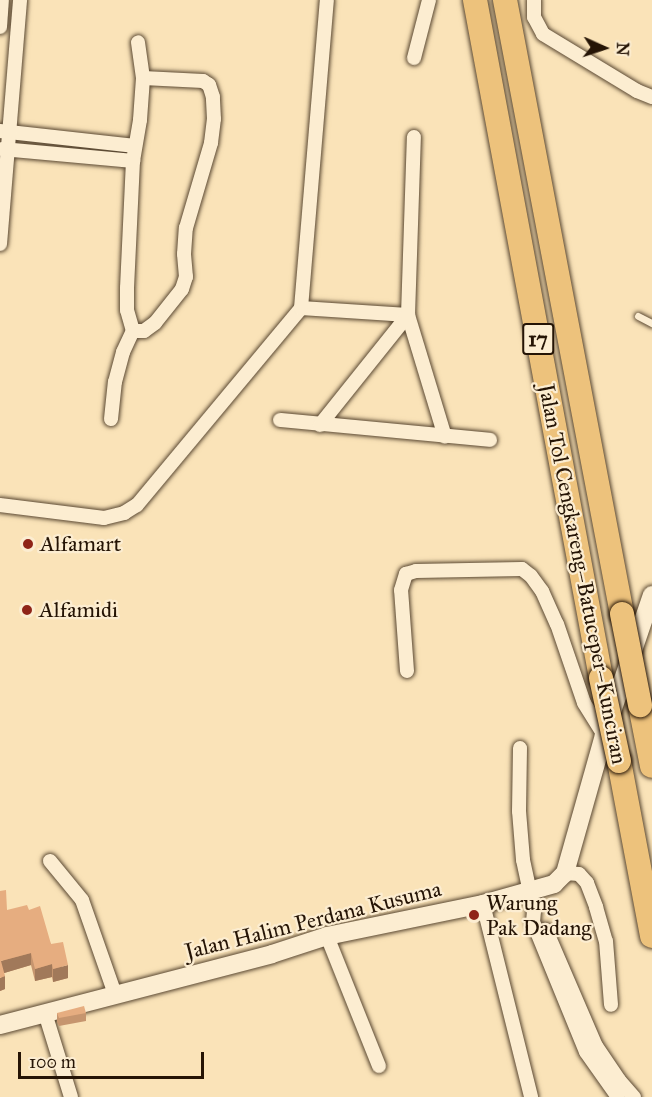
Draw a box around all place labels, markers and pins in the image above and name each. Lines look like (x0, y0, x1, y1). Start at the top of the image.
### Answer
place label: Alfamart (40, 531, 121, 557)
marker: Alfamart (21, 537, 35, 551)
place label: Alfamidi (39, 597, 118, 623)
marker: Alfamidi (20, 603, 34, 617)
place label: Warung Pak Dadang (486, 889, 592, 940)
marker: Warung Pak Dadang (467, 908, 481, 922)

